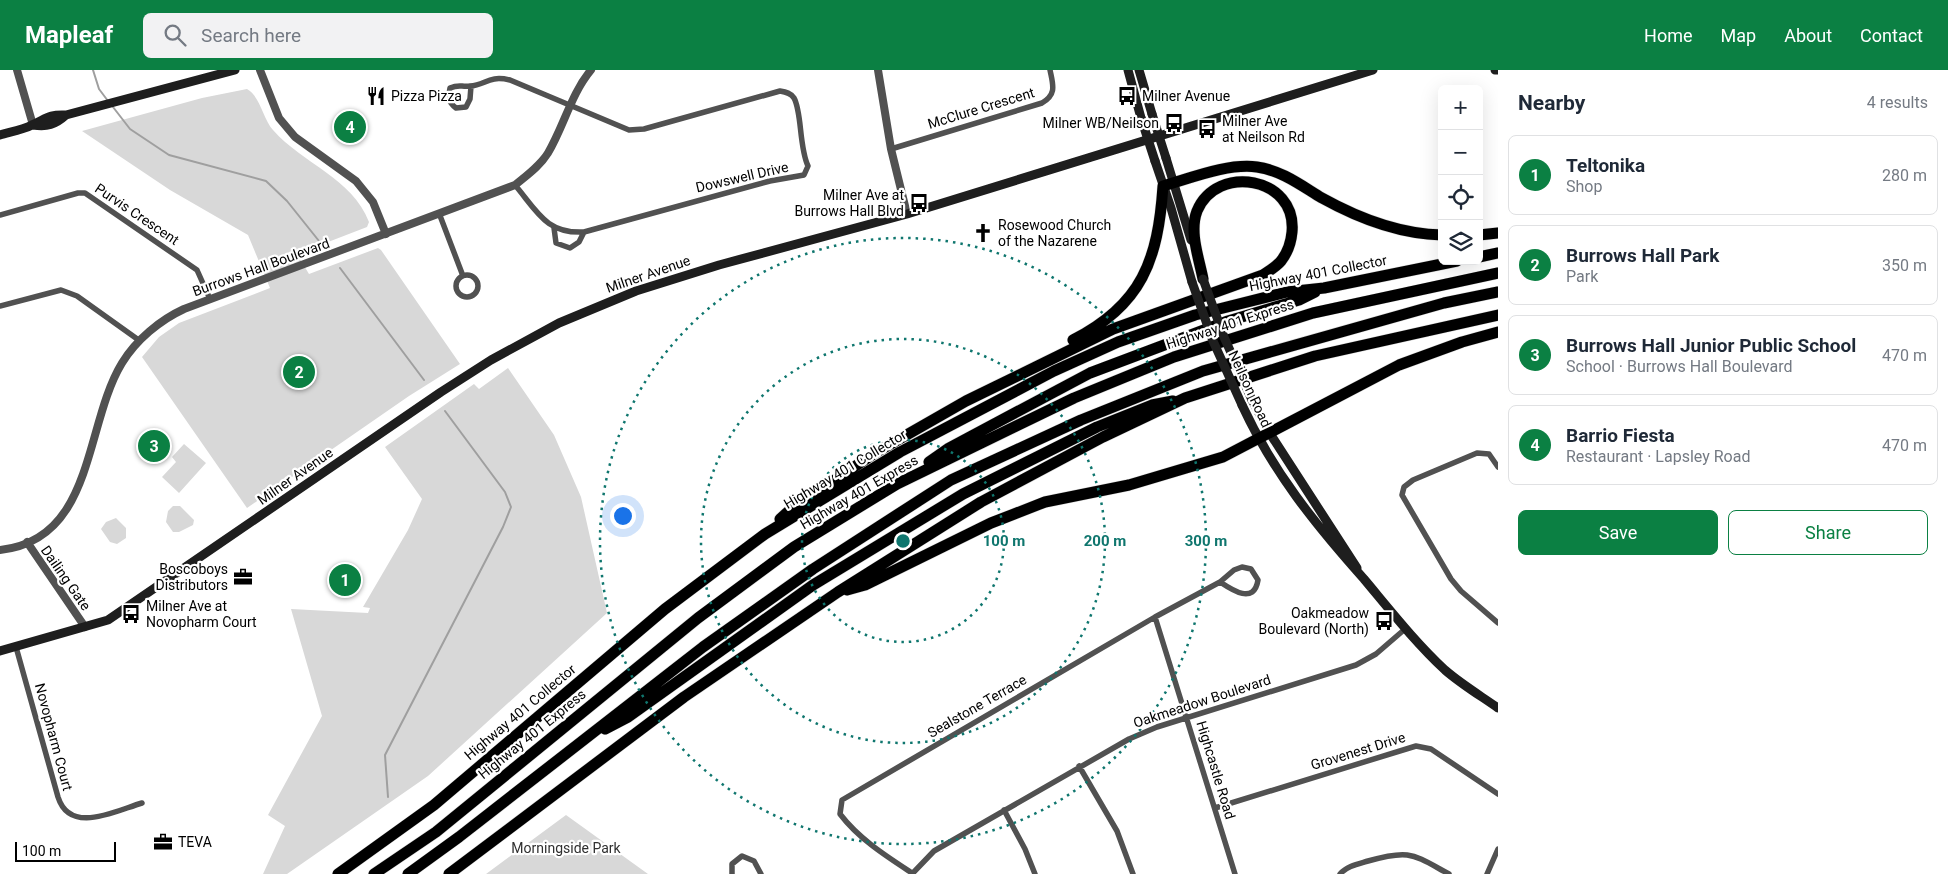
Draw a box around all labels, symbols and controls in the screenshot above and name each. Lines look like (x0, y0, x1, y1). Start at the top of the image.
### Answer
search box (143, 13, 493, 58)
text: Mapleaf (25, 21, 113, 49)
icon: search (161, 21, 189, 49)
text: Search here (201, 24, 301, 47)
text: Home (1644, 25, 1693, 46)
text: Map (1721, 25, 1756, 46)
text: About (1784, 25, 1832, 46)
text: Contact (1860, 25, 1923, 46)
street label: McClure Crescent (926, 84, 1037, 132)
restaurant icon: Pizza Pizza (365, 85, 387, 107)
bus stop icon: Milner Avenue (1116, 85, 1138, 107)
map controls (1438, 85, 1483, 265)
button: + (1438, 85, 1483, 130)
place label: Pizza Pizza (391, 88, 462, 104)
place label: Milner Avenue (1142, 88, 1230, 104)
text: Nearby (1518, 91, 1585, 115)
text: 4 results (1867, 93, 1928, 112)
pin: 4 (334, 108, 366, 146)
bus stop icon: Milner WB/Neilson (1163, 112, 1185, 134)
place label: Milner Ave at Neilson Rd (1222, 113, 1305, 145)
place label: Milner WB/Neilson (1043, 115, 1159, 131)
bus stop icon: Milner Ave at Neilson Rd (1196, 118, 1218, 140)
button: − (1438, 130, 1483, 175)
text: Teltonika (1566, 154, 1645, 177)
street label: Dowswell Drive (694, 159, 790, 195)
text: 1 (1530, 166, 1540, 185)
text: 280 m (1882, 166, 1927, 185)
button: locate (1438, 175, 1483, 220)
text: Shop (1566, 177, 1602, 196)
street label: Purvis Crescent (92, 180, 182, 248)
place label: Milner Ave at Burrows Hall Blvd (794, 187, 904, 219)
bus stop icon: Milner Ave at Burrows Hall Blvd (908, 192, 930, 214)
place label: Rosewood Church of the Nazarene (998, 217, 1111, 249)
button: layers (1438, 220, 1483, 265)
church icon: Rosewood Church of the Nazarene (972, 222, 994, 244)
street label: Burrows Hall Boulevard (190, 235, 332, 299)
text: Burrows Hall Park (1566, 244, 1719, 267)
street label: Milner Avenue (604, 252, 692, 296)
street label: Highway 401 Collector (1248, 252, 1388, 294)
text: 2 (1530, 256, 1540, 275)
text: 350 m (1882, 256, 1927, 275)
text: Park (1566, 267, 1598, 286)
street label: Highway 401 Express (1164, 296, 1296, 352)
text: Burrows Hall Junior Public School (1566, 334, 1856, 357)
text: 3 (1530, 346, 1540, 365)
text: 470 m (1882, 346, 1927, 365)
street label: Neilson Road (1225, 348, 1275, 430)
pin: 2 (283, 353, 315, 391)
text: School · Burrows Hall Boulevard (1566, 357, 1792, 376)
text: Barrio Fiesta (1566, 424, 1675, 447)
street label: Highway 401 Collector (781, 426, 909, 512)
pin: 3 (138, 427, 170, 465)
text: 4 (1530, 436, 1540, 455)
text: 470 m (1882, 436, 1927, 455)
street label: Milner Avenue (254, 444, 336, 508)
text: Restaurant · Lapsley Road (1566, 447, 1750, 466)
street label: Highway 401 Express (797, 452, 921, 532)
your location (610, 503, 636, 529)
button: Save (1518, 510, 1718, 555)
button: Share (1728, 510, 1928, 555)
centre of rings (894, 532, 912, 550)
text: 100 m (983, 532, 1025, 550)
text: 200 m (1084, 532, 1126, 550)
text: 300 m (1185, 532, 1227, 550)
street label: Dailing Gate (38, 543, 94, 613)
place label: Boscoboys Distributors (155, 561, 228, 593)
pin: 1 (329, 561, 361, 599)
office icon: Boscoboys Distributors (232, 566, 254, 588)
place label: Milner Ave at Novopharm Court (146, 598, 257, 630)
bus stop icon: Milner Ave at Novopharm Court (120, 603, 142, 625)
place label: Oakmeadow Boulevard (North) (1259, 605, 1369, 638)
bus stop icon: Oakmeadow Boulevard (North) (1373, 610, 1395, 632)
street label: Highway 401 Collector (461, 661, 579, 763)
street label: Sealstone Terrace (925, 671, 1029, 741)
street label: Oakmeadow Boulevard (1131, 671, 1273, 731)
street label: Novopharm Court (32, 681, 76, 793)
street label: Highway 401 Express (475, 686, 589, 782)
street label: Highcastle Road (1193, 719, 1239, 821)
street label: Grovenest Drive (1309, 729, 1407, 773)
office icon: TEVA (152, 831, 174, 853)
place label: TEVA (178, 834, 212, 850)
scale bar (15, 839, 116, 862)
park label: Morningside Park (511, 840, 622, 856)
text: 100 m (22, 843, 61, 859)

